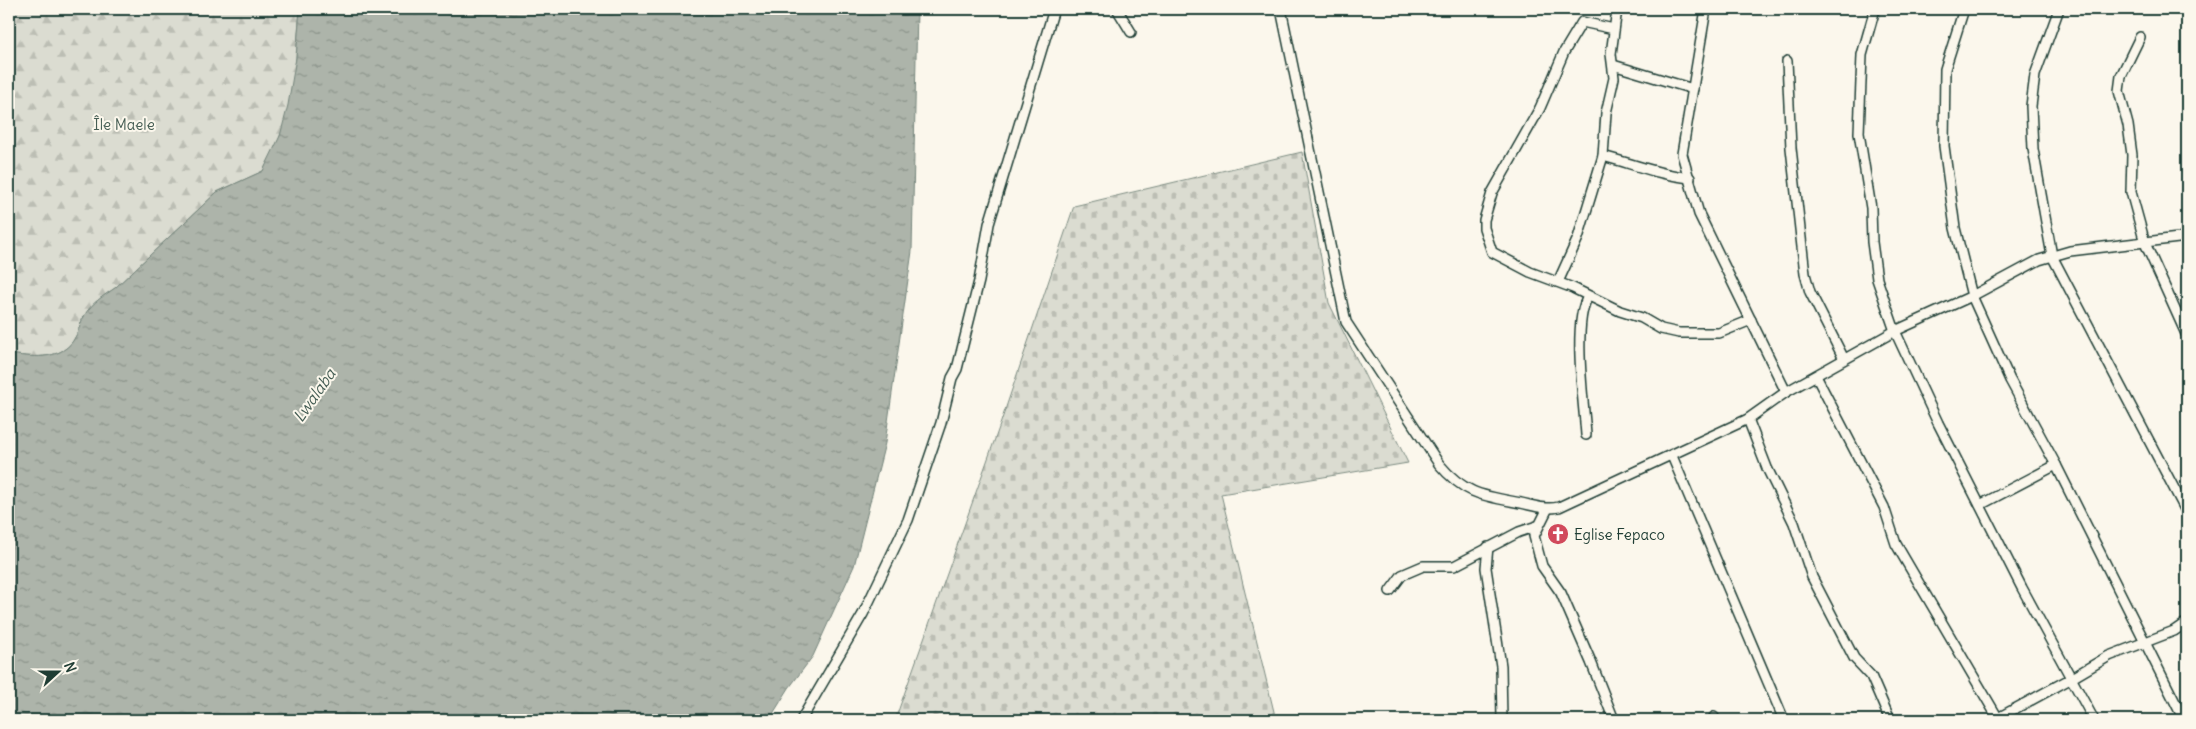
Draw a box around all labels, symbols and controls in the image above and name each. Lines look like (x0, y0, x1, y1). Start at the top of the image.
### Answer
park label: Île Maele (93, 115, 155, 134)
water label: Lwalaba (289, 364, 340, 425)
church icon: Eglise Fepaco (1546, 522, 1570, 546)
place label: Eglise Fepaco (1574, 525, 1665, 544)
north arrow (32, 646, 82, 696)
text: N (60, 660, 80, 675)

